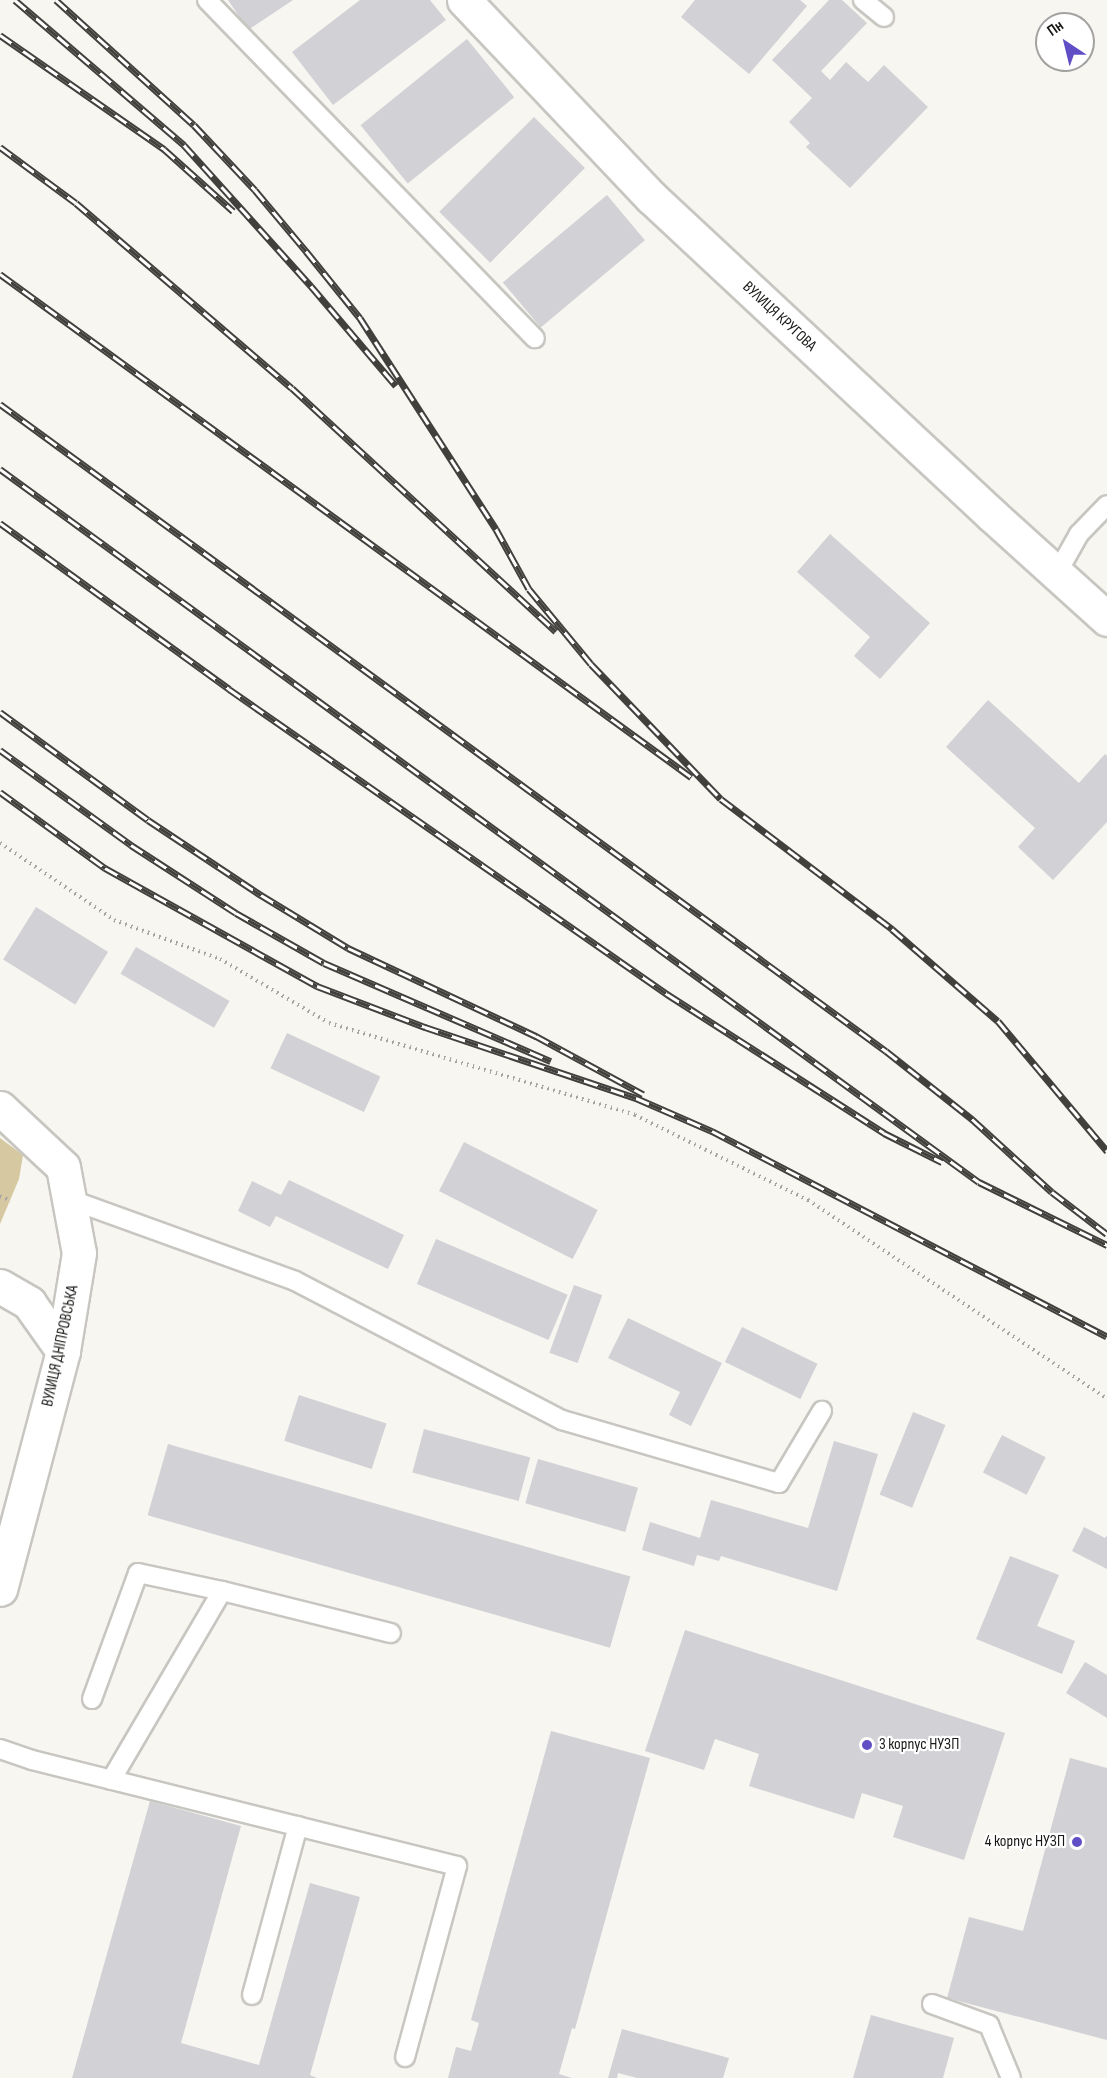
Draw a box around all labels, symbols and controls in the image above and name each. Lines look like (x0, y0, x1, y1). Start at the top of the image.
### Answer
north arrow (1035, 12, 1095, 72)
text: Пн (1044, 16, 1067, 41)
street label: ВУЛИЦЯ КРУГОВА (738, 278, 820, 356)
street label: ВУЛИЦЯ ДНІПРОВСЬКА (39, 1284, 83, 1408)
place label: 3 корпус НУЗП (879, 1735, 959, 1755)
marker: 3 корпус НУЗП (860, 1738, 874, 1752)
place label: 4 корпус НУЗП (985, 1832, 1065, 1852)
marker: 4 корпус НУЗП (1070, 1835, 1084, 1849)

